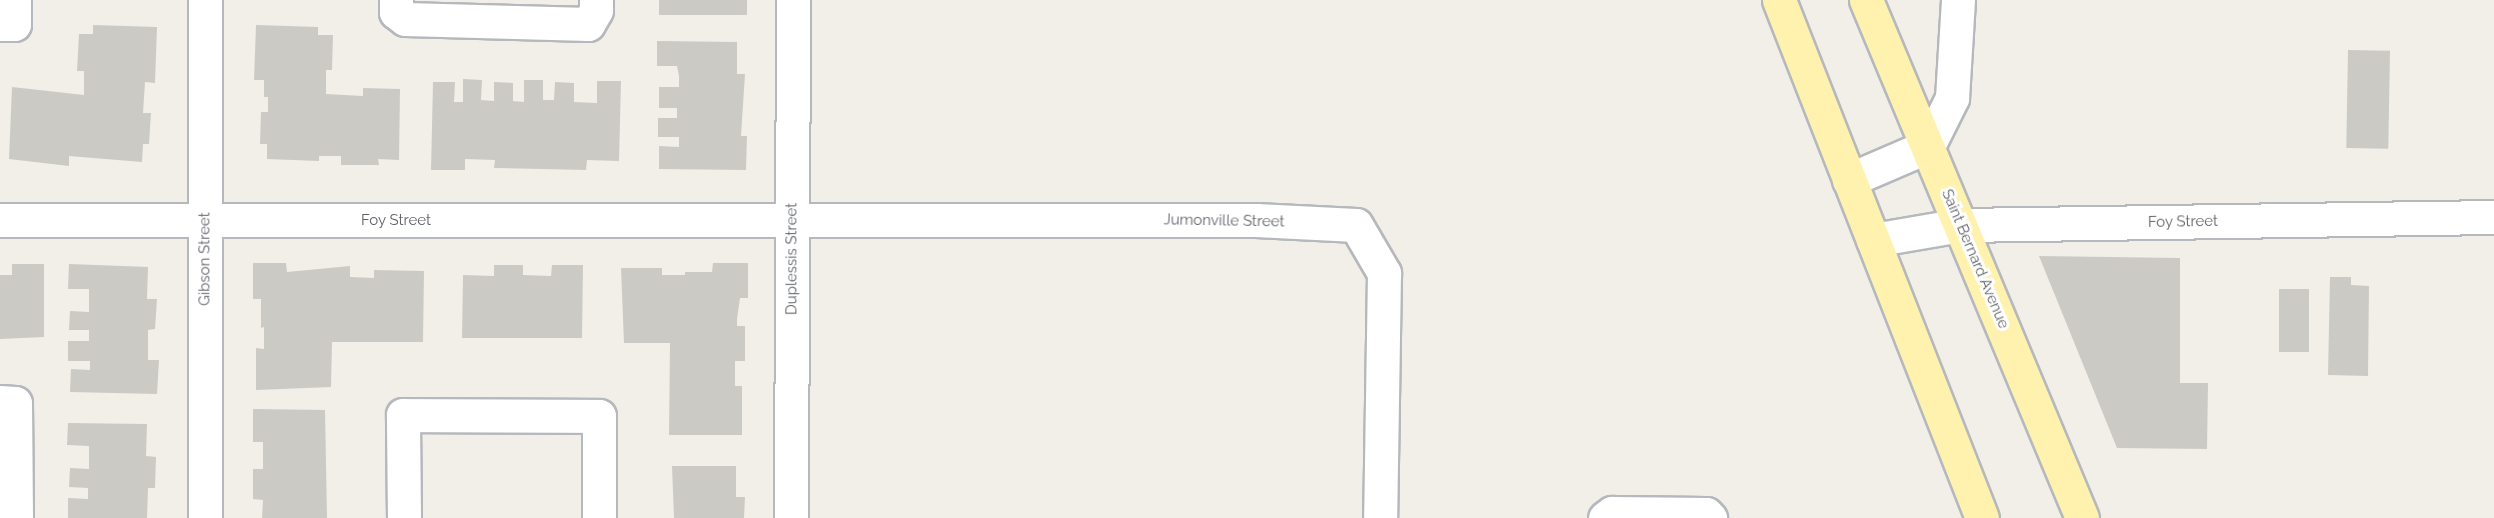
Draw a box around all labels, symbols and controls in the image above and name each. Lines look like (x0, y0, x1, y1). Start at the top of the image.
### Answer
street label: Saint Bernard Avenue (1937, 186, 2013, 332)
street label: Duplessis Street (783, 203, 801, 315)
street label: Jumonville Street (1163, 211, 1285, 231)
street label: Gibson Street (196, 212, 214, 306)
street label: Foy Street (361, 212, 431, 230)
street label: Foy Street (2148, 212, 2218, 232)

